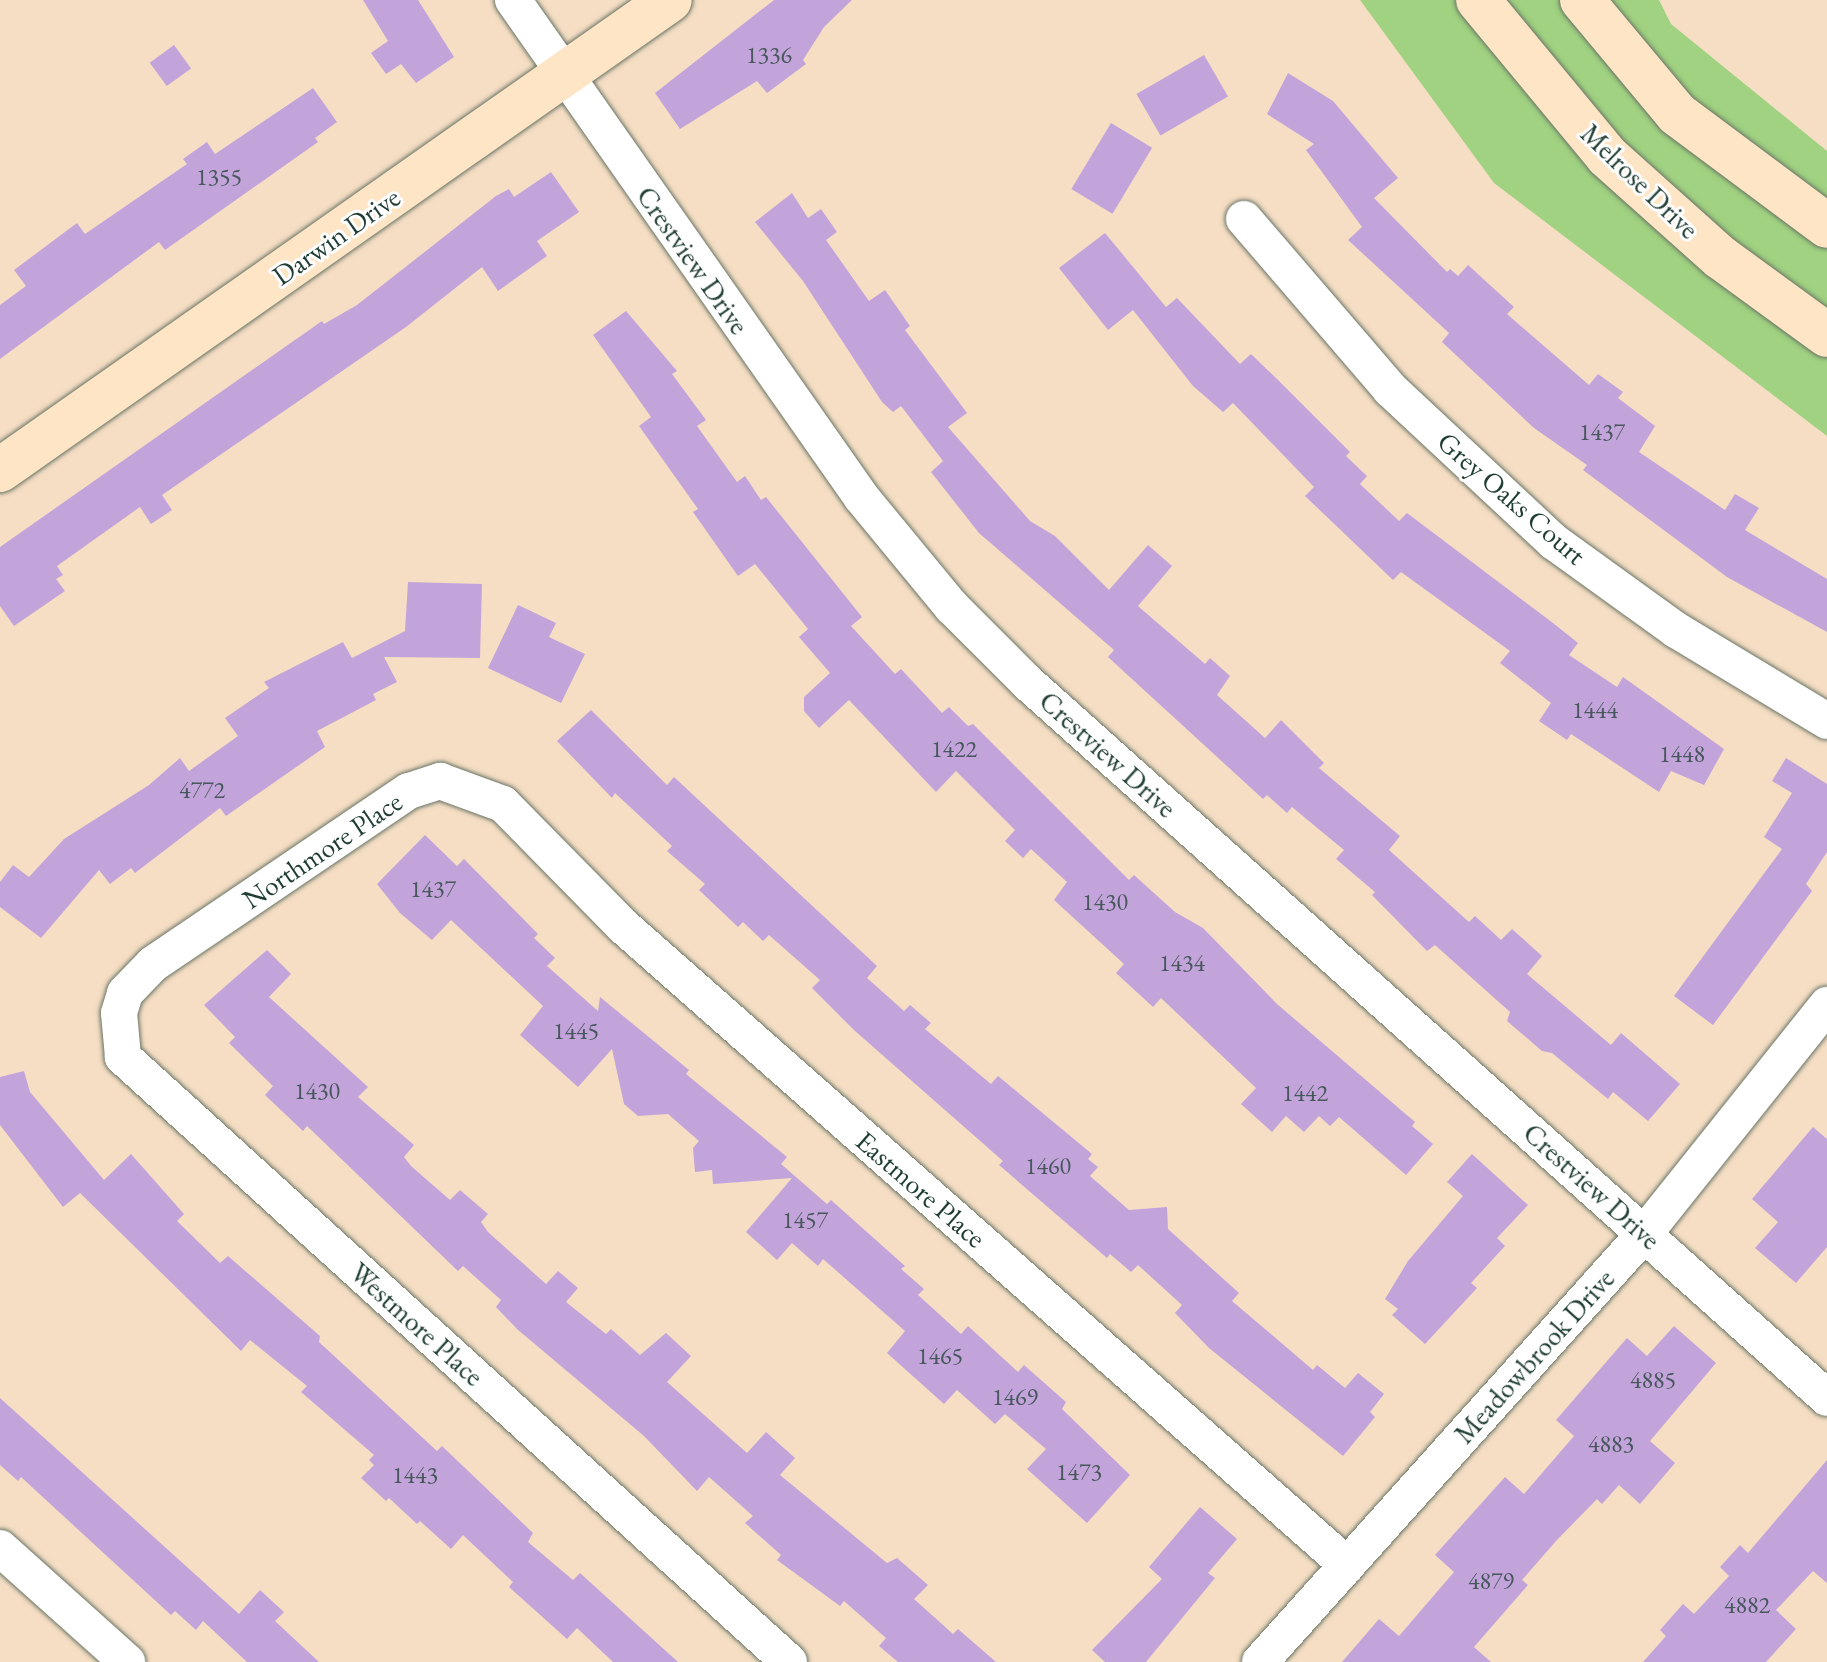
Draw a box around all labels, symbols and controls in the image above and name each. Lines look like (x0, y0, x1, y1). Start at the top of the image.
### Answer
house number: 1336 (746, 41, 792, 69)
street label: Melrose Drive (1574, 117, 1706, 245)
house number: 1355 (196, 163, 242, 191)
street label: Darwin Drive (266, 180, 406, 292)
street label: Crestview Drive (630, 180, 756, 340)
house number: 1437 (1579, 418, 1625, 446)
street label: Grey Oaks Court (1431, 424, 1593, 572)
street label: Crestview Drive (1033, 684, 1183, 824)
house number: 1444 (1572, 696, 1618, 724)
house number: 1422 (931, 735, 977, 763)
house number: 1448 (1659, 740, 1705, 768)
house number: 4772 (179, 776, 225, 804)
street label: Northmore Place (236, 784, 408, 916)
house number: 1437 (410, 875, 456, 903)
house number: 1430 (1082, 888, 1128, 916)
house number: 1434 (1159, 949, 1205, 977)
house number: 1445 (553, 1017, 599, 1045)
house number: 1430 (294, 1077, 340, 1105)
house number: 1442 (1282, 1079, 1328, 1107)
street label: Crestview Drive (1517, 1116, 1667, 1256)
street label: Eastmore Place (849, 1124, 993, 1254)
house number: 1460 (1025, 1152, 1071, 1180)
house number: 1457 (782, 1206, 828, 1234)
street label: Westmore Place (343, 1255, 491, 1393)
street label: Meadowbrook Drive (1447, 1262, 1621, 1450)
house number: 1465 (917, 1342, 963, 1370)
house number: 4885 (1630, 1366, 1676, 1394)
house number: 1469 (992, 1383, 1038, 1411)
house number: 4883 (1588, 1430, 1634, 1458)
house number: 1473 (1056, 1458, 1102, 1486)
house number: 1443 (392, 1461, 438, 1489)
house number: 4879 (1468, 1567, 1514, 1595)
house number: 4882 (1724, 1591, 1770, 1619)

